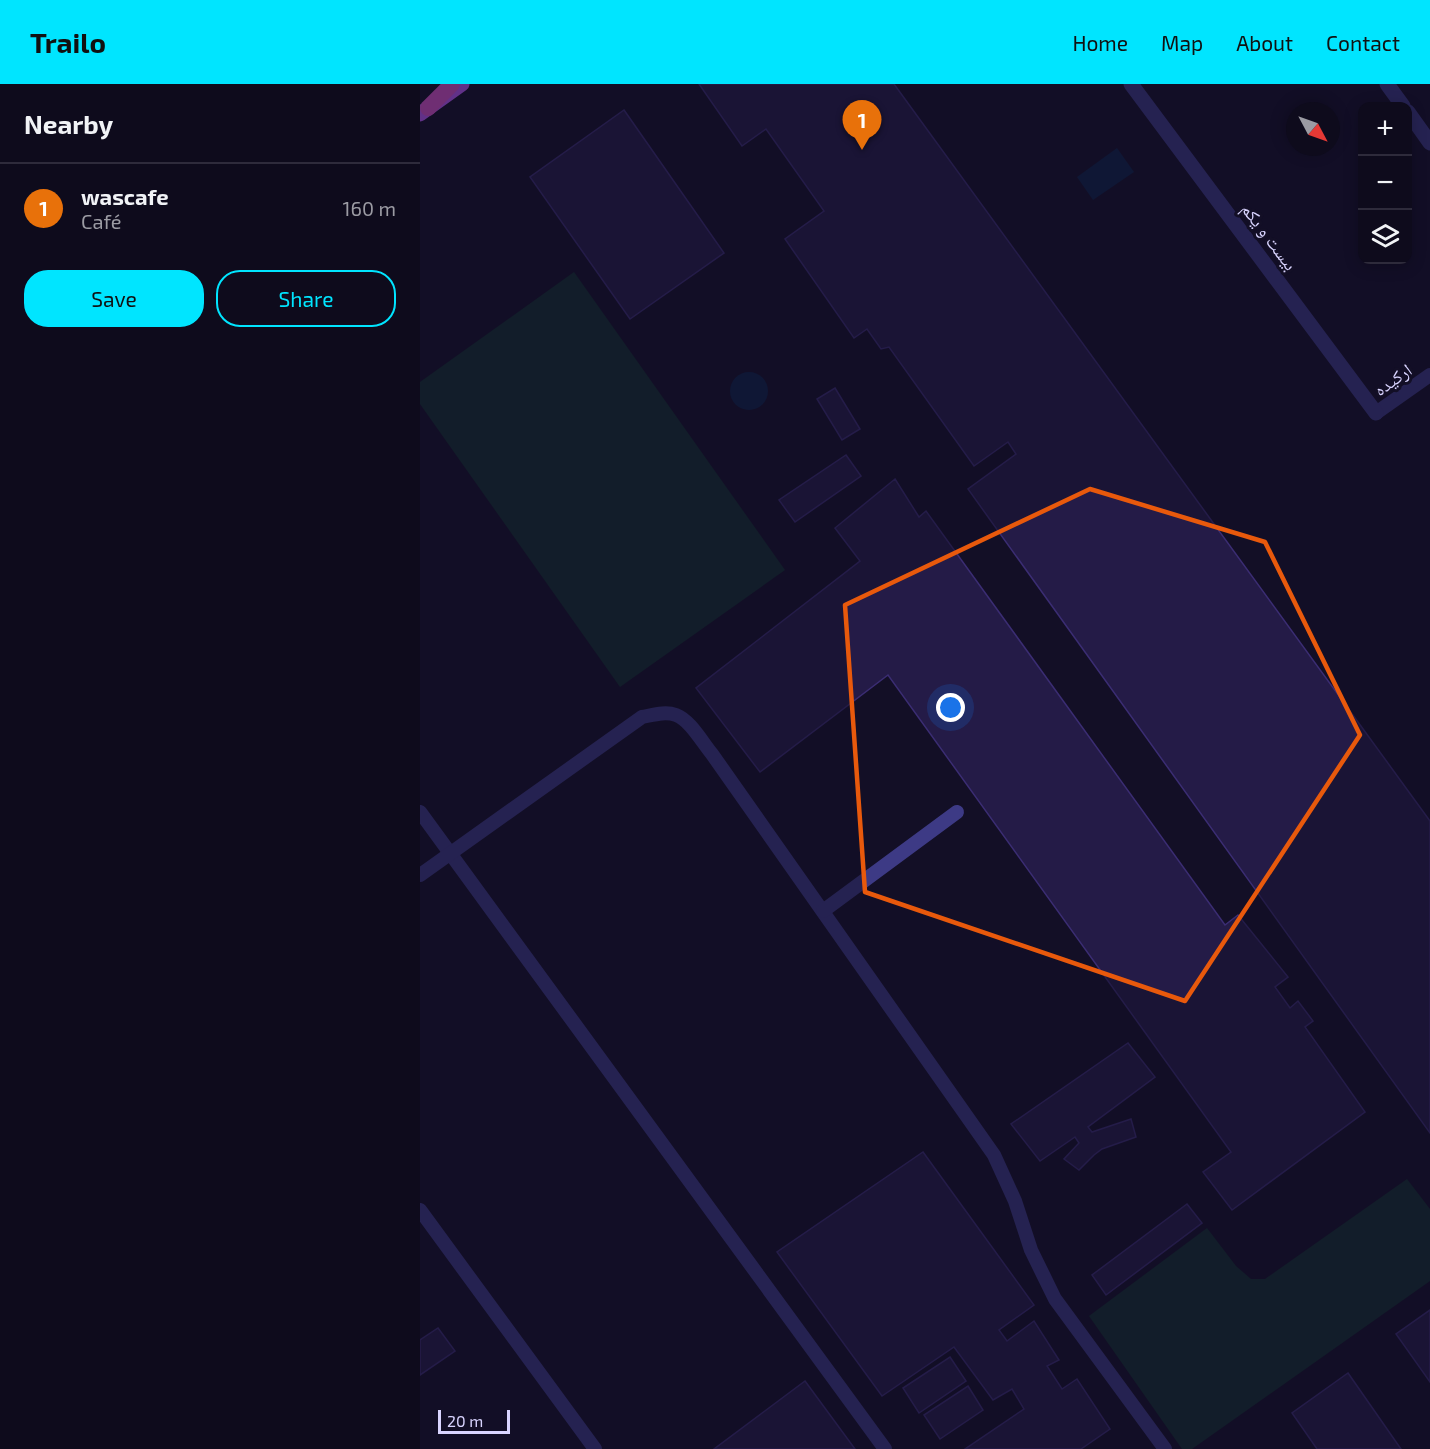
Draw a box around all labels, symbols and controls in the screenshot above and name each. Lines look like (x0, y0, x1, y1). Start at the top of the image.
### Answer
text: Trailo (30, 25, 106, 59)
text: Home (1072, 30, 1128, 55)
text: Map (1161, 30, 1203, 55)
text: About (1236, 30, 1293, 55)
text: Contact (1326, 30, 1400, 55)
pin: 1 (842, 100, 882, 150)
north arrow (1286, 102, 1340, 156)
map controls (1358, 102, 1412, 264)
button: + (1358, 102, 1412, 156)
text: Nearby (24, 108, 113, 139)
button: − (1358, 156, 1412, 210)
text: wascafe (81, 183, 169, 209)
text: 1 (39, 196, 48, 220)
text: 160 m (343, 196, 396, 220)
street label: بیست و یکم (1236, 198, 1302, 276)
text: Café (81, 209, 122, 233)
button: layers (1358, 210, 1412, 264)
button: Save (24, 270, 204, 327)
button: Share (216, 270, 396, 327)
street label: ارکیده (1369, 358, 1416, 400)
your location (936, 693, 965, 722)
scale bar (438, 1407, 510, 1434)
text: 20 m (447, 1411, 483, 1430)

